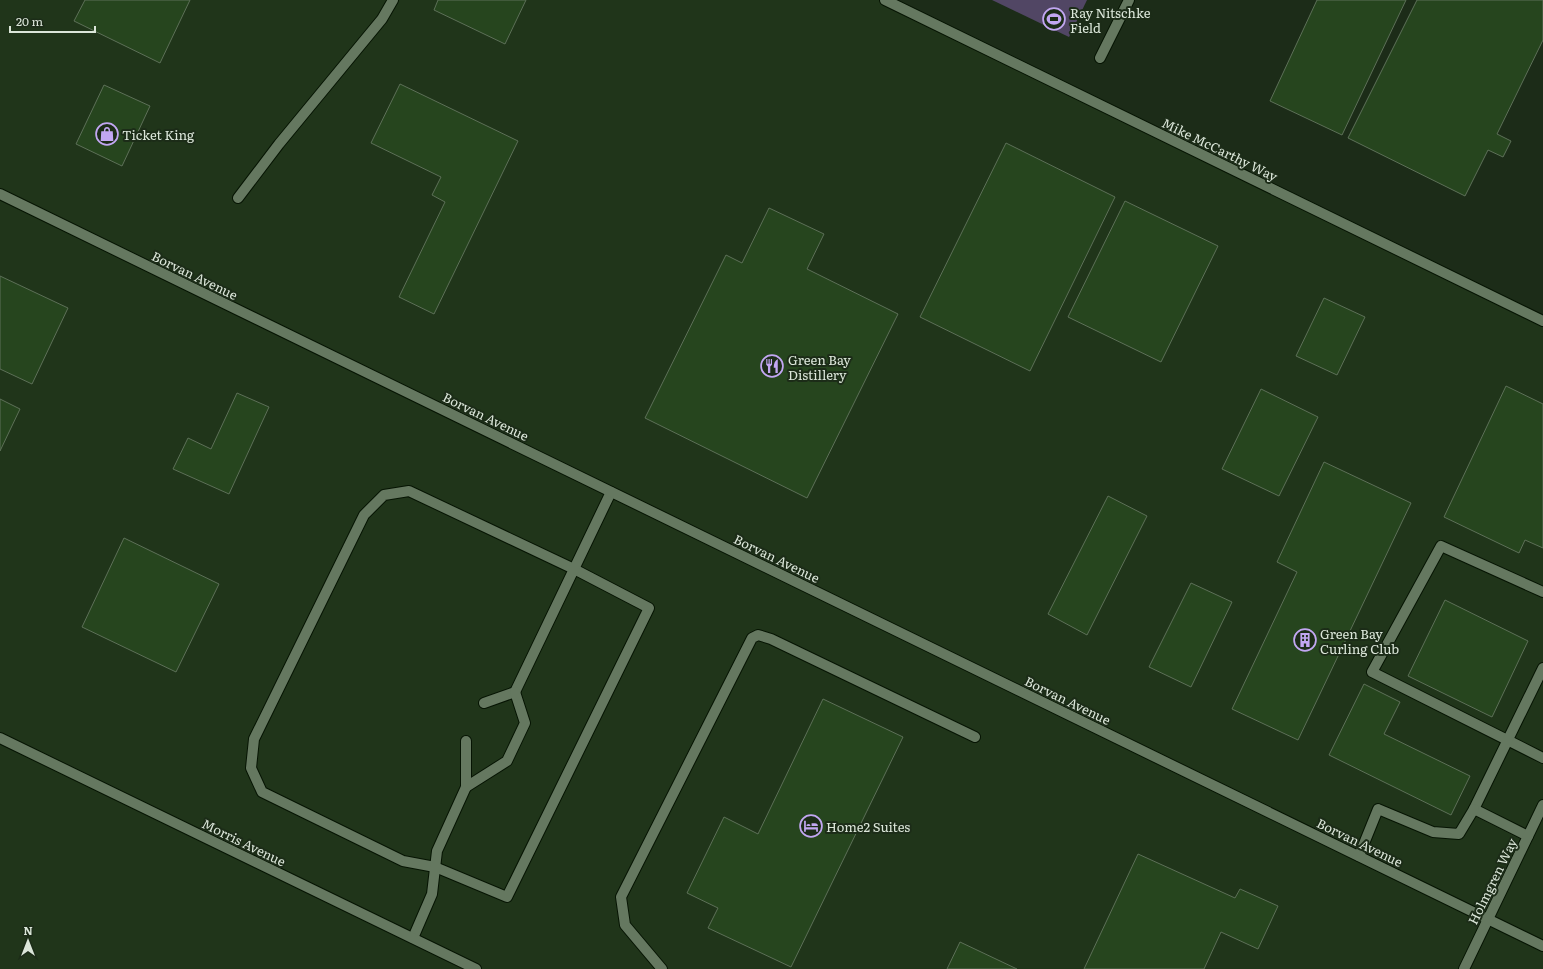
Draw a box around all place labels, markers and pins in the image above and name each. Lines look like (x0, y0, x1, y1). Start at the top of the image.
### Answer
place label: Ray Nitschke Field (1070, 3, 1151, 37)
sports icon: Ray Nitschke Field (1041, 6, 1067, 32)
shop icon: Ticket King (94, 121, 120, 147)
place label: Ticket King (122, 125, 195, 144)
place label: Green Bay Distillery (788, 350, 851, 384)
restaurant icon: Green Bay Distillery (759, 353, 785, 379)
place label: Green Bay Curling Club (1320, 624, 1399, 658)
building icon: Green Bay Curling Club (1292, 627, 1318, 653)
hotel icon: Home2 Suites (798, 813, 824, 839)
place label: Home2 Suites (826, 817, 910, 836)

